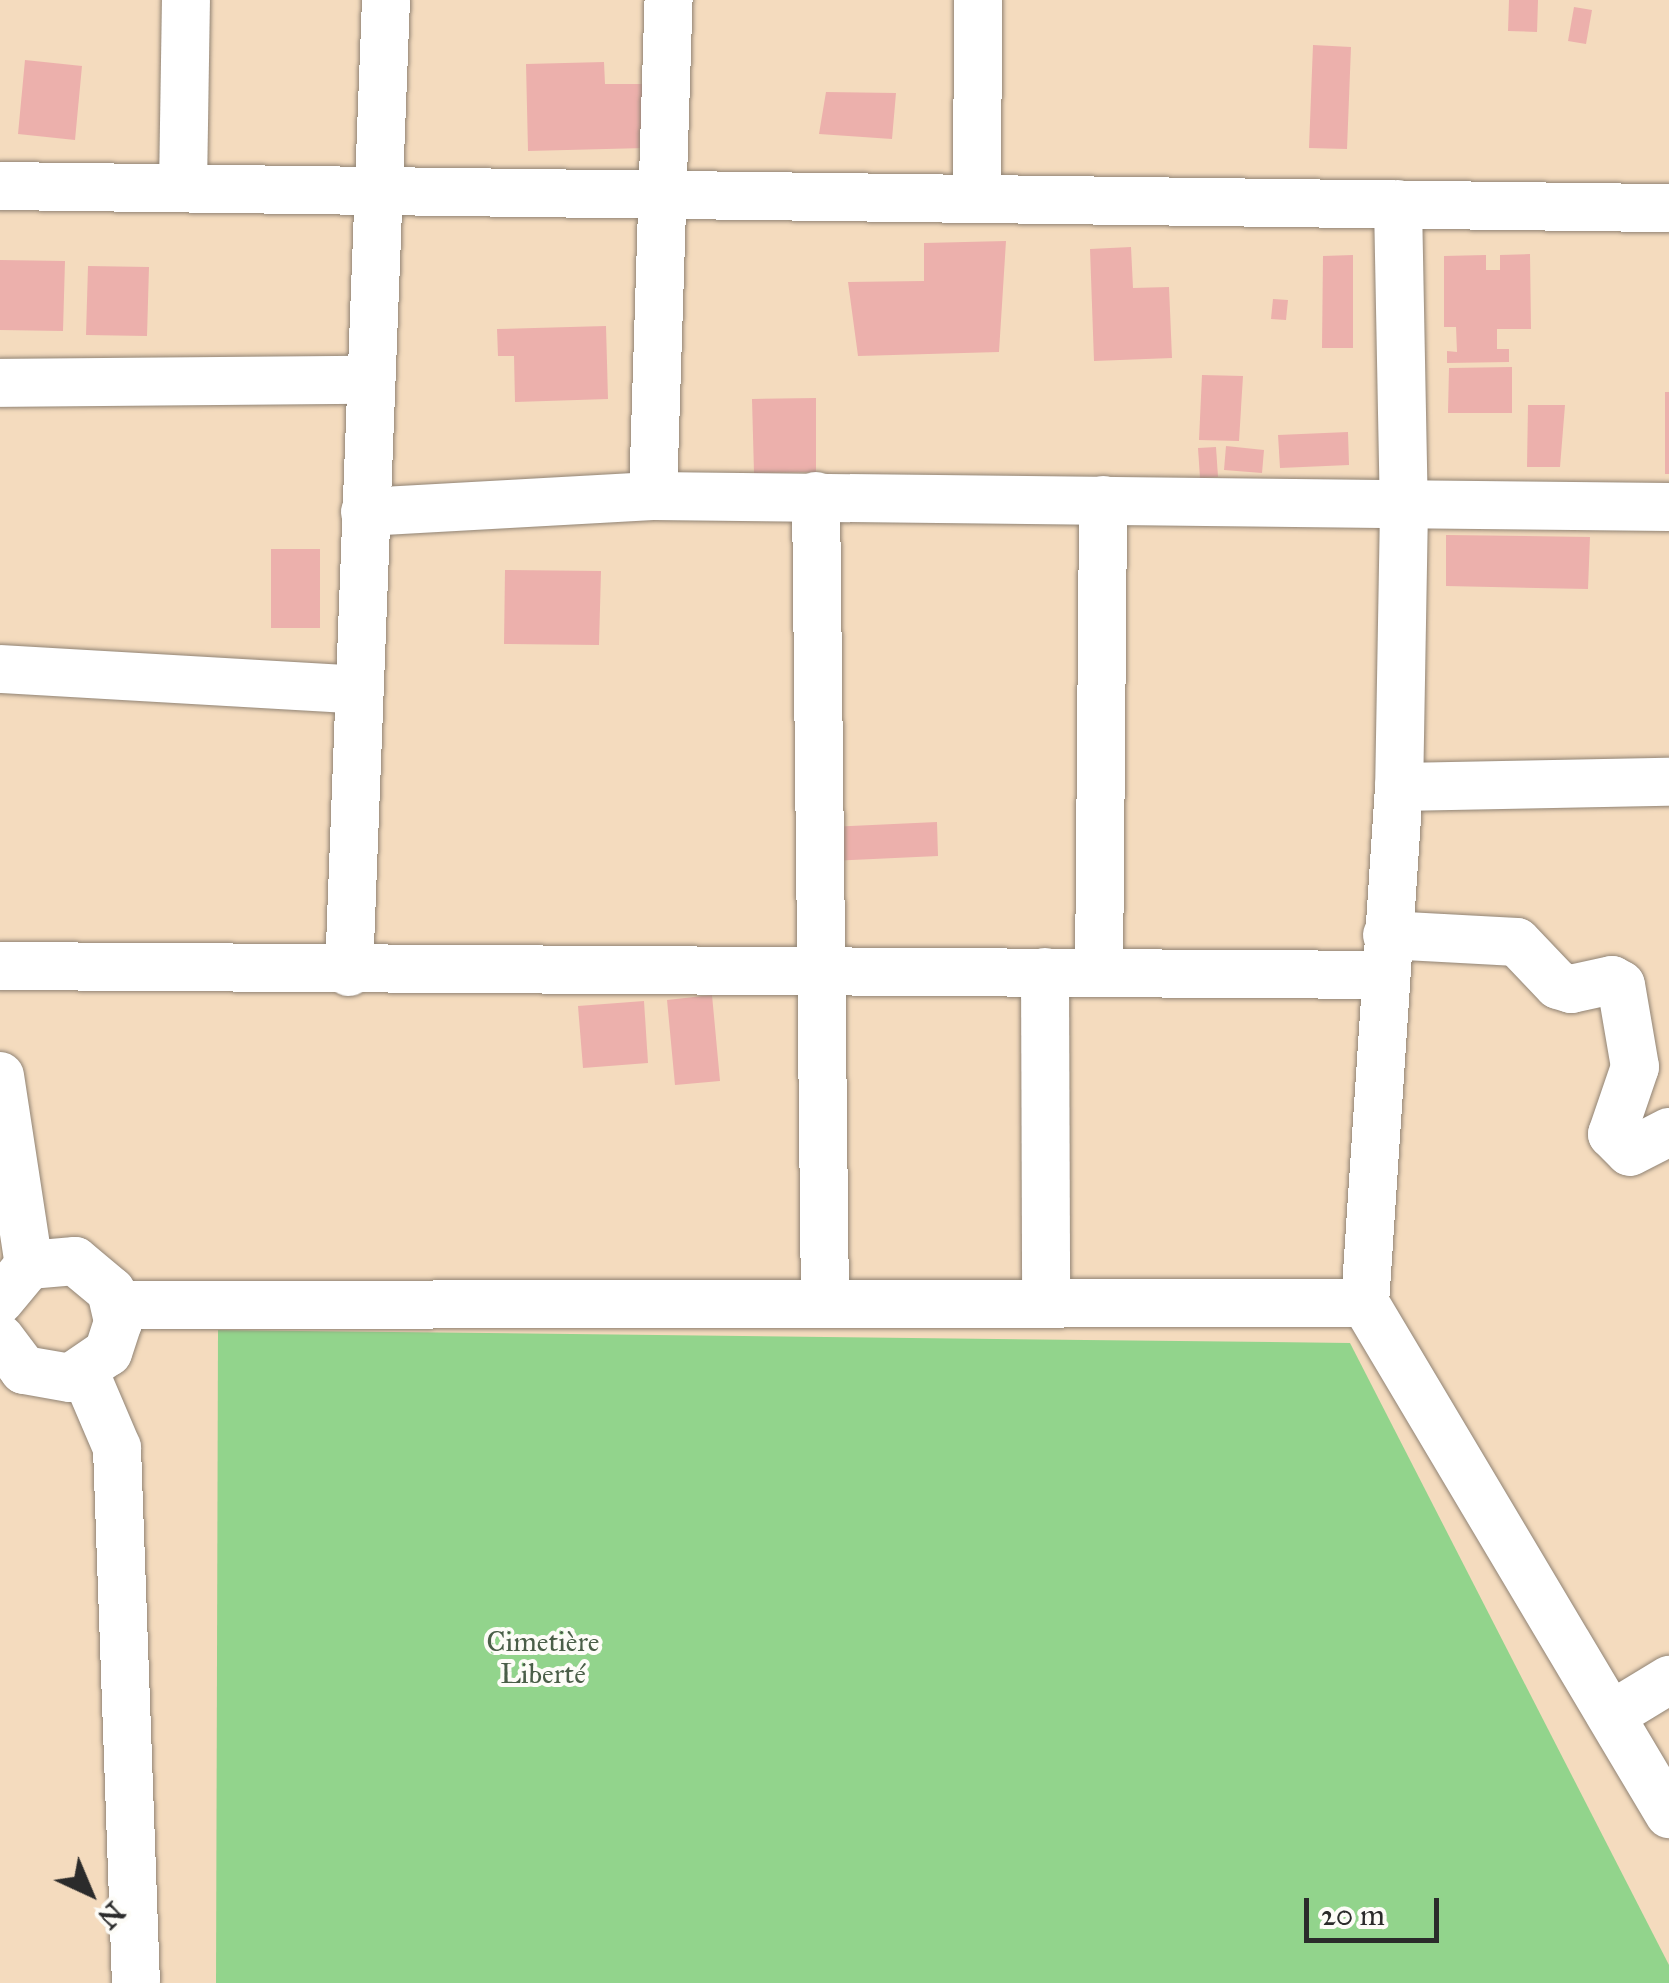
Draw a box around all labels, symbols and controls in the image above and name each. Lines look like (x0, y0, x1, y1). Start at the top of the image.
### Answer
park label: Cimetière Liberté (487, 1625, 599, 1691)
north arrow (40, 1843, 140, 1943)
scale bar (1309, 1878, 1444, 1940)
text: N (90, 1894, 132, 1936)
text: 20 m (1321, 1897, 1385, 1933)

